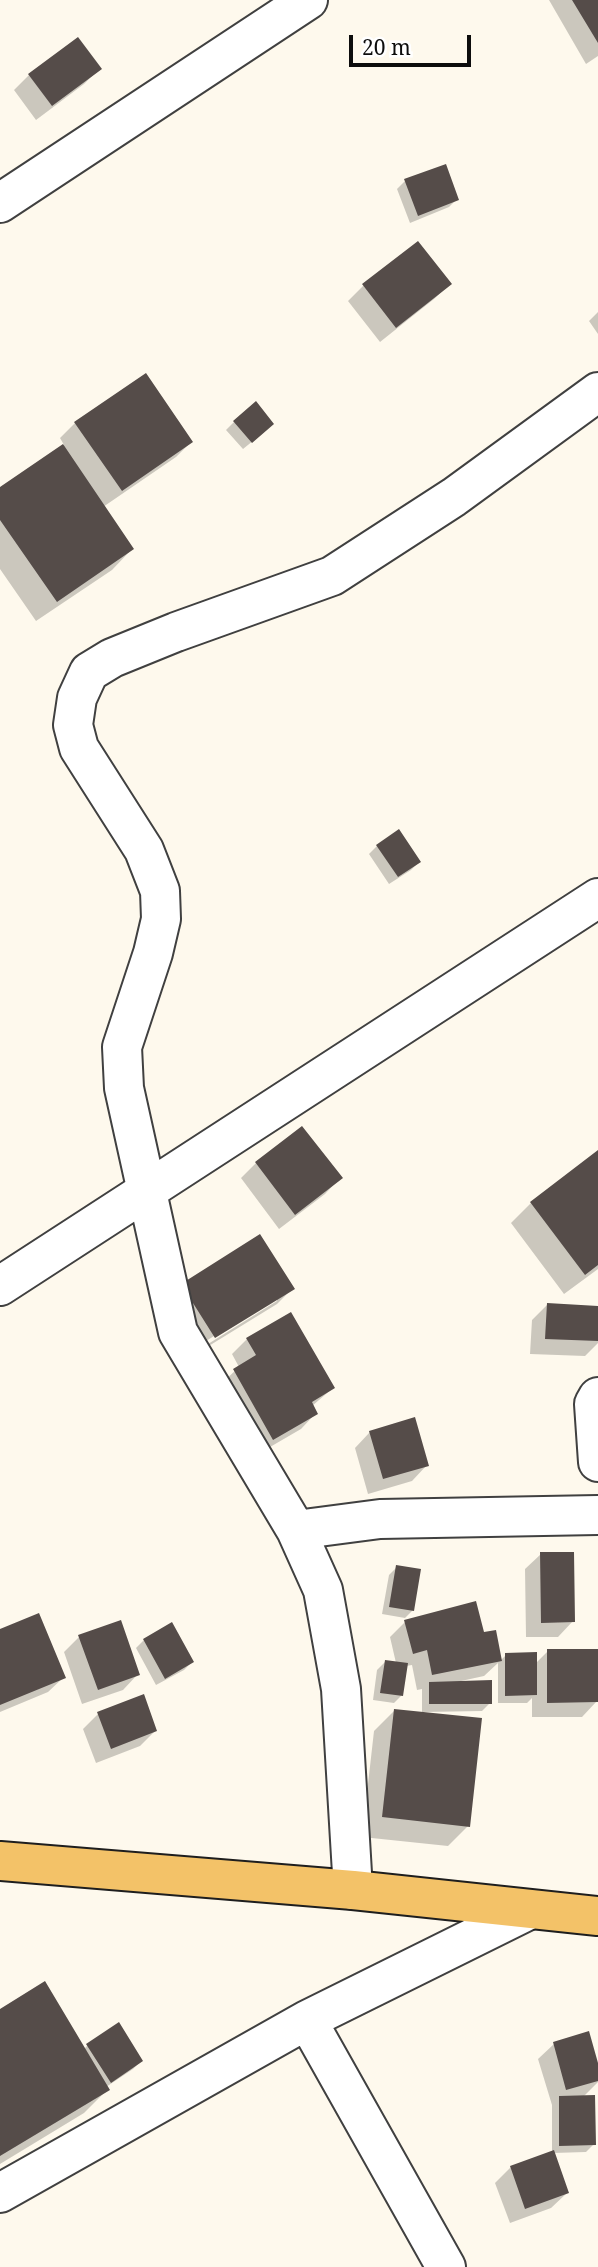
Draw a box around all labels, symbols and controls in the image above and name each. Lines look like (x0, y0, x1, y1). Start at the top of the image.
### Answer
scale bar (353, 21, 476, 65)
text: 20 m (362, 33, 411, 61)

